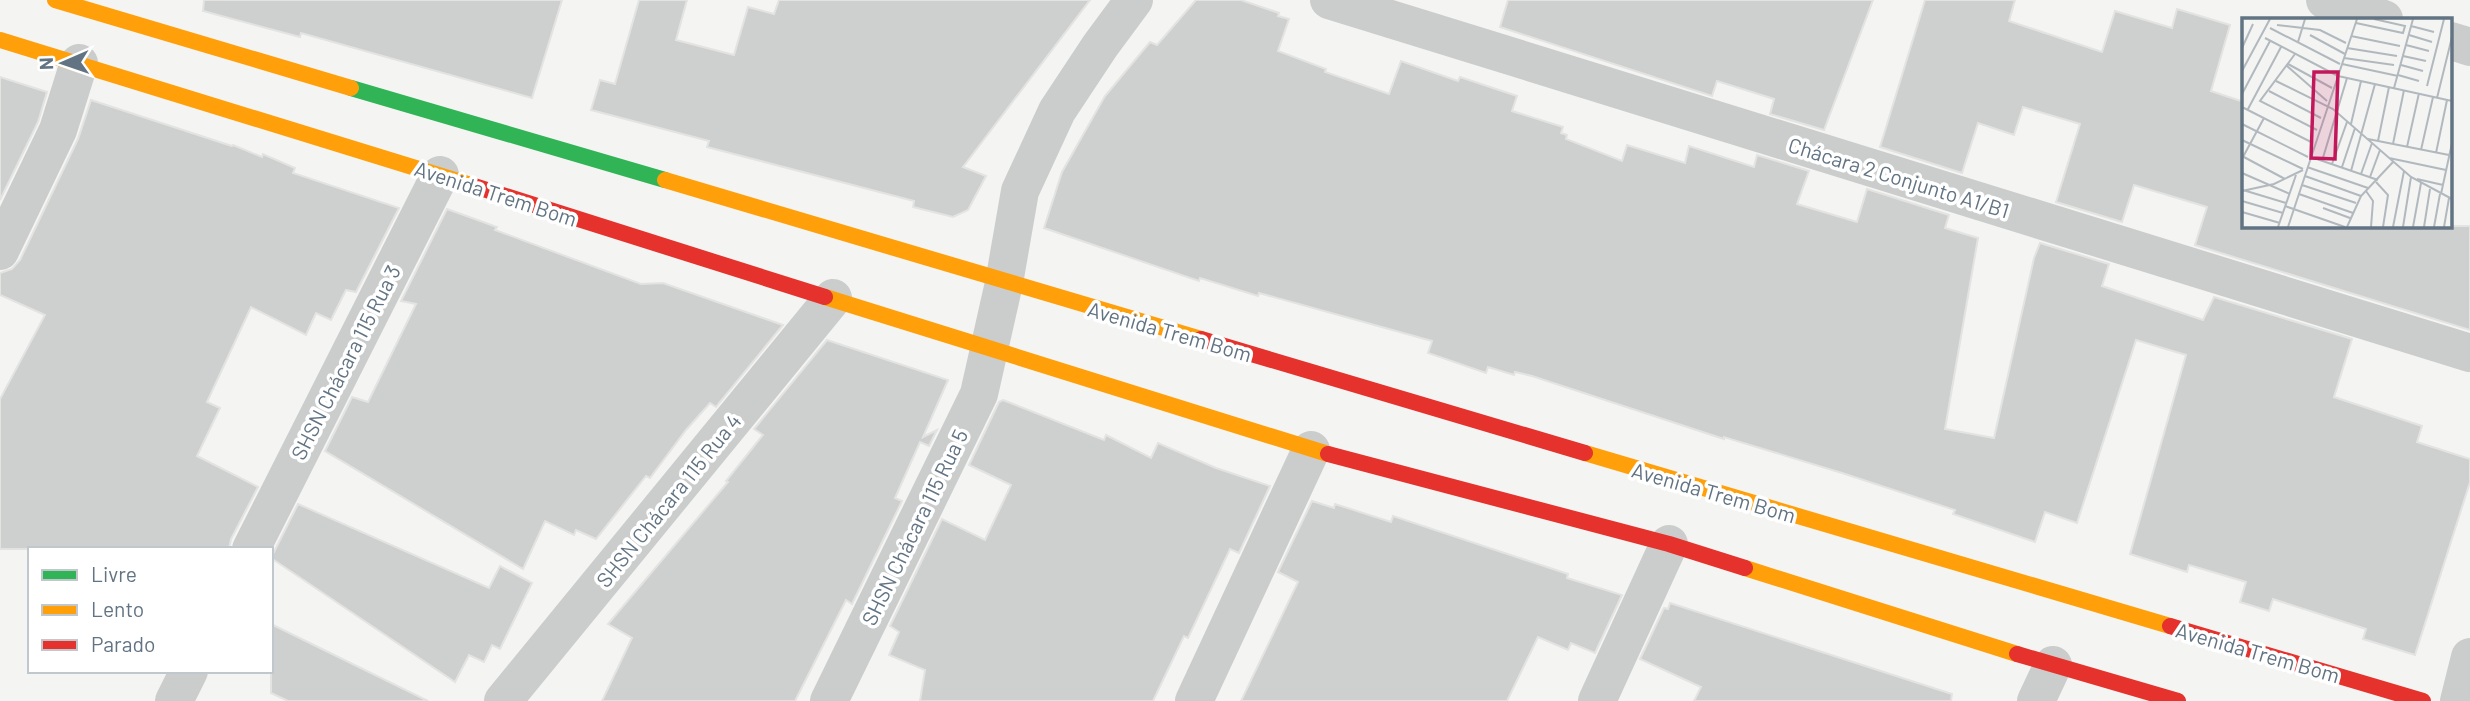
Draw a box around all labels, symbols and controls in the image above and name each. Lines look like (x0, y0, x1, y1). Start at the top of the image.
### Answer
inset map (2242, 18, 2452, 228)
north arrow (28, 28, 98, 98)
text: N (34, 57, 57, 70)
street label: Chácara 2 Conjunto A1/B1 (1786, 132, 2012, 222)
street label: Avenida Trem Bom (412, 155, 580, 231)
street label: SHSN Chácara 115 Rua 3 (285, 261, 405, 463)
street label: Avenida Trem Bom (1085, 296, 1255, 366)
street label: SHSN Chácara 115 Rua 4 (590, 408, 746, 592)
street label: SHSN Chácara 115 Rua 5 (856, 425, 972, 629)
street label: Avenida Trem Bom (1629, 457, 1799, 527)
legend (28, 547, 273, 673)
text: Livre (91, 561, 137, 586)
text: Lento (91, 596, 144, 621)
street label: Avenida Trem Bom (2173, 617, 2343, 687)
text: Parado (91, 631, 155, 656)

